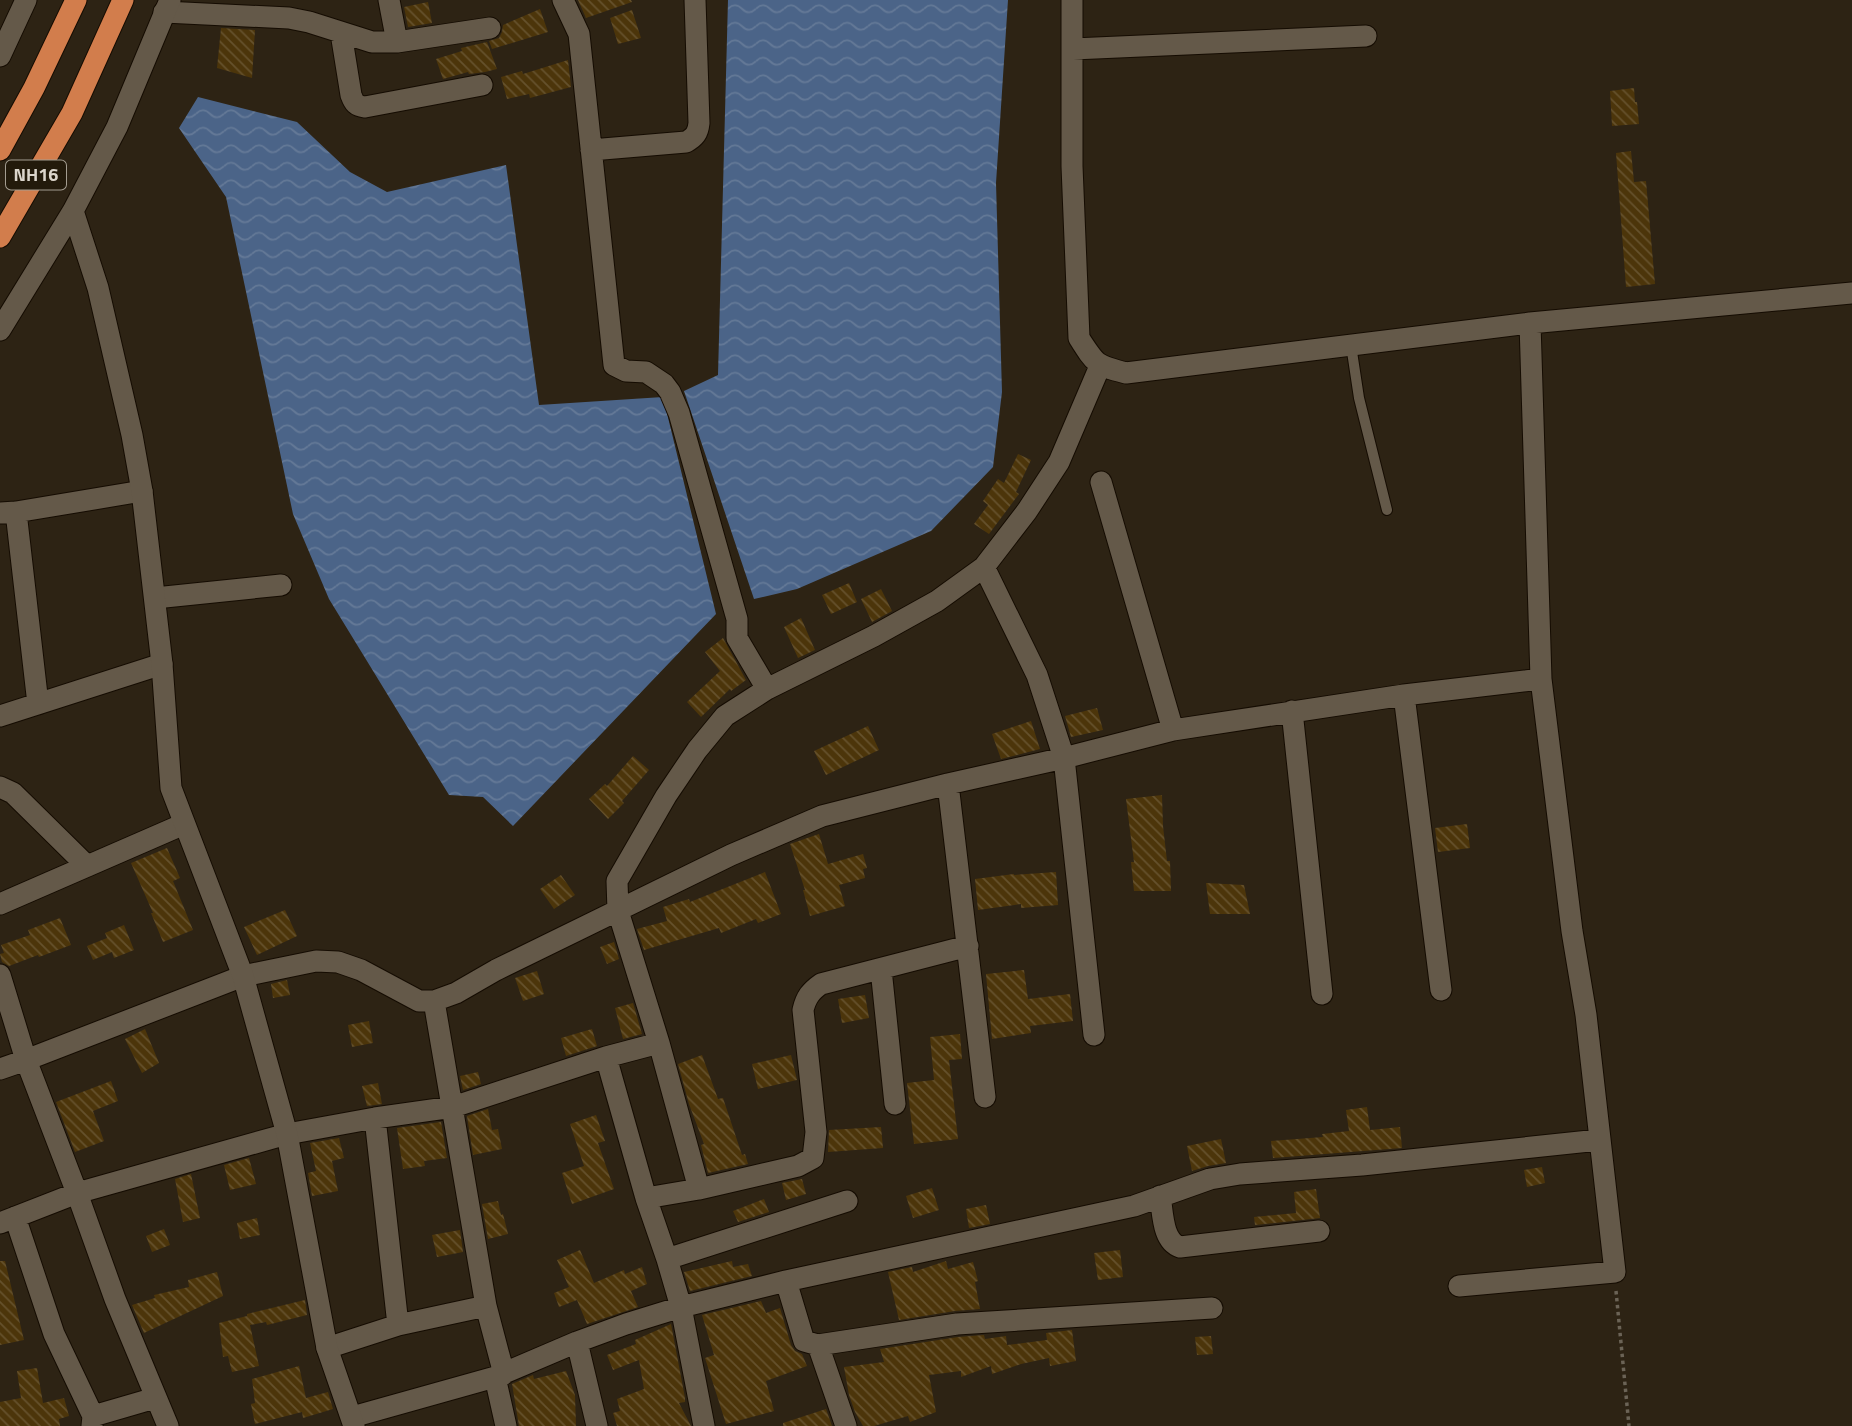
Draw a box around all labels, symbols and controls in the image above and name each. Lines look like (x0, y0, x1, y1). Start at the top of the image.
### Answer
road number: NH16 (6, 160, 66, 190)

